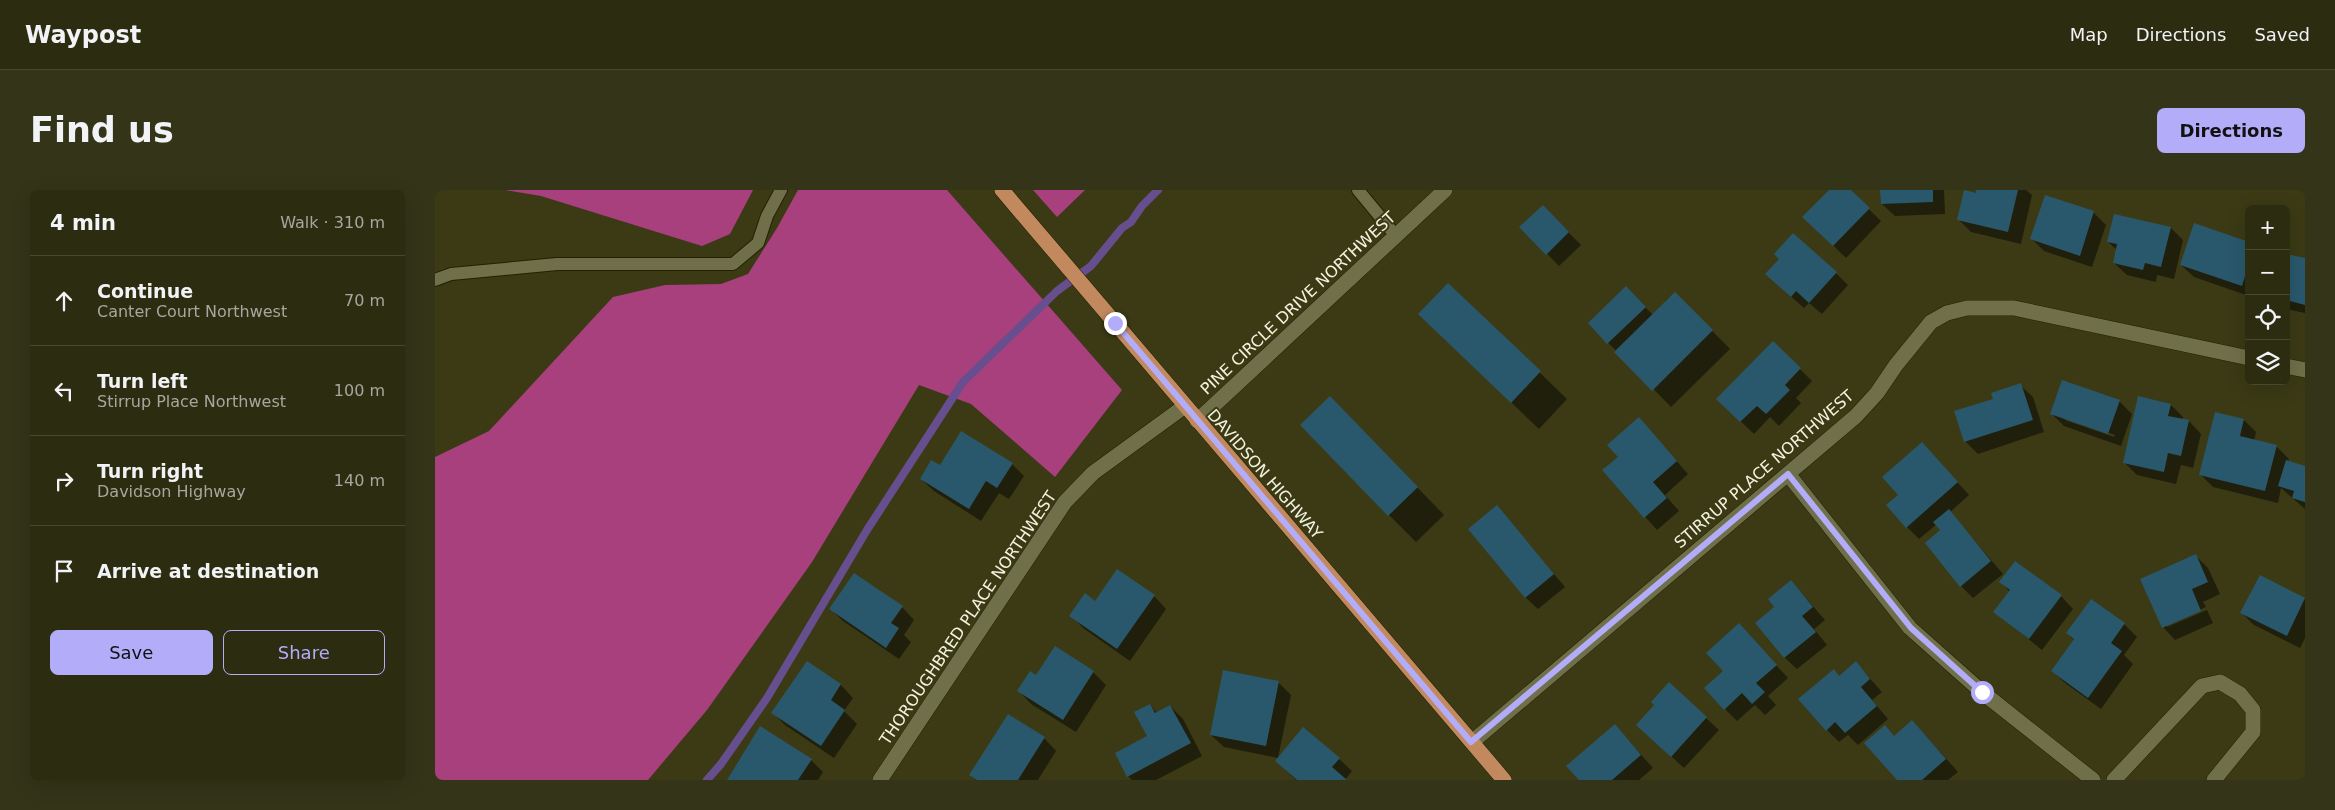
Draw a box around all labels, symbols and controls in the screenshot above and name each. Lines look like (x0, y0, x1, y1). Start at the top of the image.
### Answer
text: Waypost (25, 21, 141, 49)
text: Map (2070, 24, 2108, 45)
text: Directions (2136, 24, 2226, 45)
text: Saved (2254, 24, 2310, 45)
button: Directions (2157, 108, 2305, 153)
text: Find us (30, 110, 174, 150)
map controls (2245, 205, 2290, 385)
button: + (2245, 205, 2290, 250)
street label: PINE CIRCLE DRIVE NORTHWEST (1197, 207, 1400, 398)
text: 4 min (50, 211, 116, 235)
text: Walk · 310 m (280, 213, 385, 232)
button: − (2245, 250, 2290, 295)
text: Continue (97, 280, 193, 302)
icon: ahead (50, 287, 78, 315)
text: 70 m (344, 291, 385, 310)
button: locate (2245, 295, 2290, 340)
text: Canter Court Northwest (97, 302, 287, 321)
route end (1104, 312, 1127, 335)
button: layers (2245, 340, 2290, 385)
text: Turn left (97, 370, 188, 392)
icon: left (50, 377, 78, 405)
text: 100 m (334, 381, 385, 400)
street label: STIRRUP PLACE NORTHWEST (1670, 386, 1858, 552)
text: Stirrup Place Northwest (97, 392, 286, 411)
street label: DAVIDSON HIGHWAY (1204, 405, 1327, 543)
text: Turn right (97, 460, 203, 482)
icon: right (50, 467, 78, 495)
text: 140 m (334, 471, 385, 490)
text: Davidson Highway (97, 482, 246, 501)
street label: THOROUGHBRED PLACE NORTHWEST (875, 487, 1060, 749)
icon: arrive (50, 557, 78, 585)
text: Arrive at destination (97, 560, 319, 582)
button: Save (50, 630, 213, 675)
button: Share (223, 630, 385, 675)
route start (1971, 681, 1994, 704)

